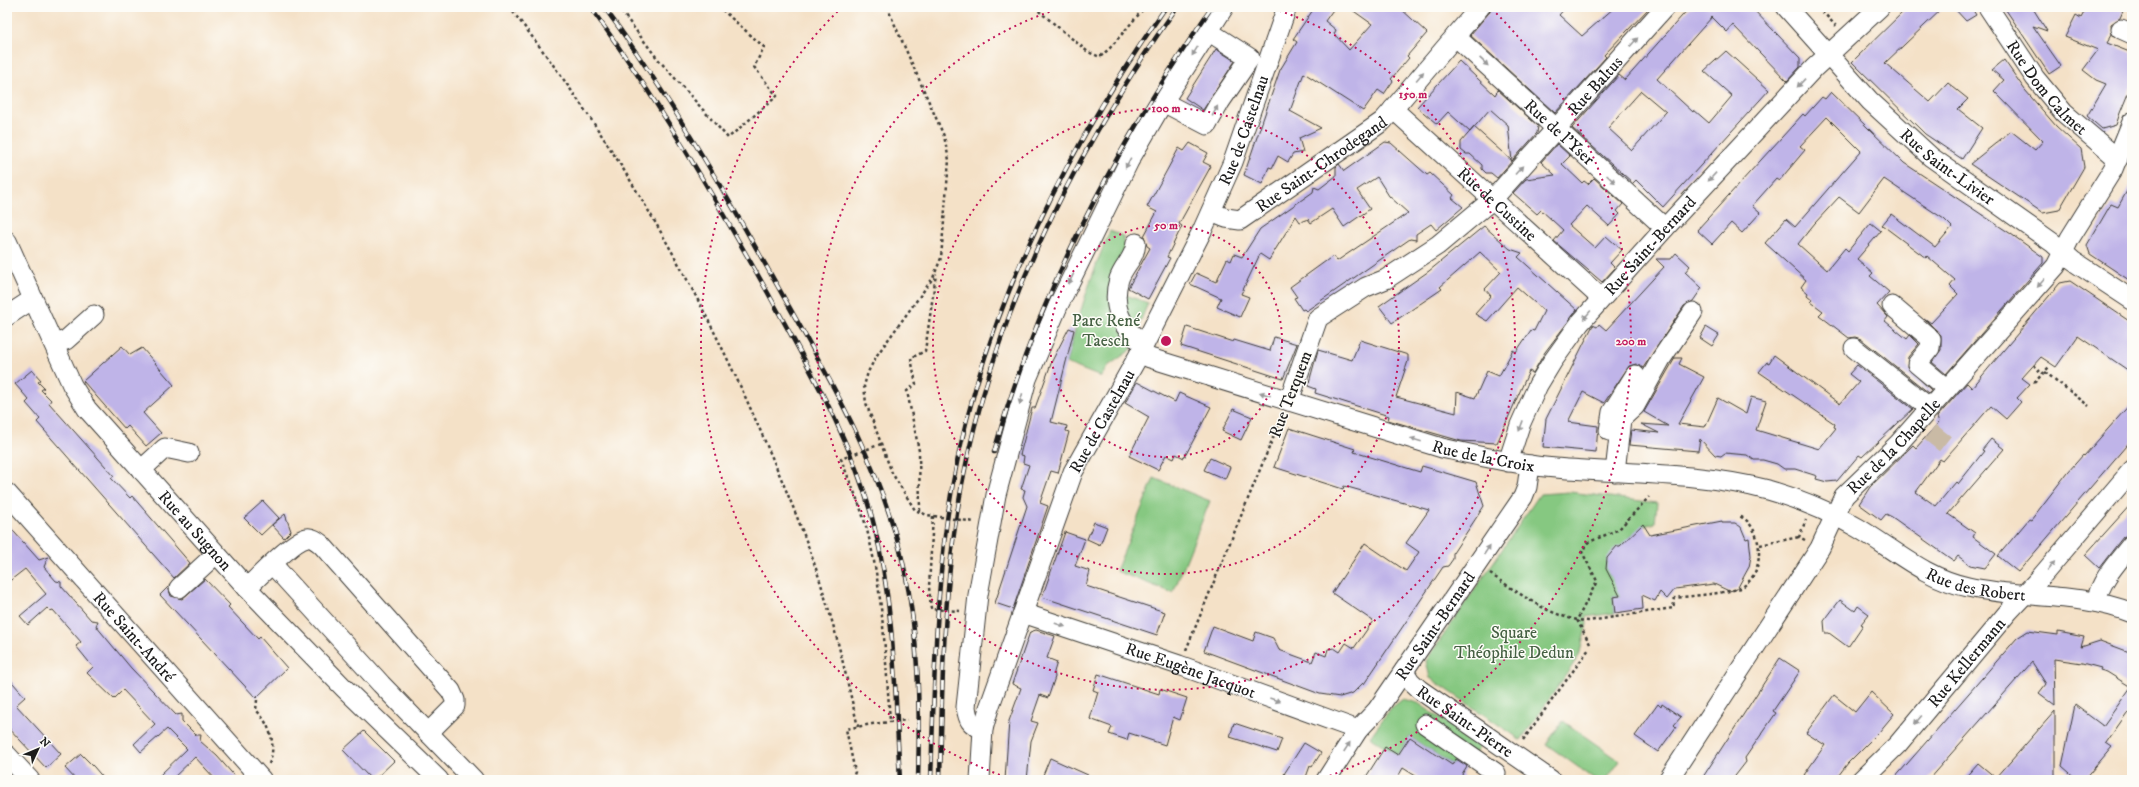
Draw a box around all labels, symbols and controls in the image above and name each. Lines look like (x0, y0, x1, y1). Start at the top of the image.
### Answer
street label: Rue Dom Calmet (2001, 36, 2092, 140)
one-way arrow (1629, 37, 1639, 47)
one-way arrow (1191, 46, 1199, 56)
street label: Rue Baltus (1563, 51, 1628, 120)
one-way arrow (1479, 57, 1489, 67)
one-way arrow (1416, 71, 1425, 81)
street label: Rue de Castelnau (1214, 72, 1274, 189)
one-way arrow (1797, 78, 1806, 87)
text: 150 m (1399, 87, 1427, 102)
street label: Rue de l'Yser (1519, 95, 1600, 171)
text: 100 m (1152, 101, 1180, 116)
one-way arrow (1212, 105, 1219, 117)
street label: Rue Saint-Chrodegand (1252, 111, 1392, 218)
street label: Rue Saint-Livier (1895, 124, 1999, 211)
one-way arrow (1125, 157, 1132, 169)
street label: Rue de Custine (1452, 163, 1541, 246)
one-way arrow (1514, 164, 1523, 175)
one-way arrow (1707, 172, 1717, 182)
one-way arrow (1605, 174, 1616, 183)
street label: Rue Saint-Bernard (1600, 191, 1702, 301)
text: 50 m (1153, 218, 1178, 233)
one-way arrow (1068, 274, 1074, 285)
one-way arrow (2036, 278, 2045, 288)
one-way arrow (1582, 309, 1591, 320)
park label: Parc René Taesch (1072, 310, 1140, 352)
centre of rings (1159, 334, 1173, 348)
text: 200 m (1616, 334, 1646, 349)
street label: Rue Terquem (1264, 348, 1318, 441)
street label: Rue de Castelnau (1065, 366, 1141, 477)
one-way arrow (1259, 391, 1271, 397)
one-way arrow (1018, 393, 1024, 405)
street label: Rue de la Chapelle (1842, 394, 1946, 499)
one-way arrow (1517, 420, 1523, 432)
street label: Rue de la Croix (1429, 436, 1537, 478)
one-way arrow (1410, 437, 1422, 443)
street label: Rue au Sugnon (153, 486, 237, 576)
one-way arrow (1483, 545, 1491, 555)
one-way arrow (2047, 560, 2056, 571)
street label: Rue des Robert (1922, 563, 2027, 607)
street label: Rue Saint-Bernard (1391, 567, 1481, 685)
street label: Rue Saint-André (88, 587, 180, 687)
street label: Rue Kellermann (1923, 613, 2011, 712)
one-way arrow (1054, 622, 1066, 628)
park label: Square Théophile Dedun (1454, 622, 1574, 664)
street label: Rue Eugène Jacquot (1122, 638, 1259, 704)
street label: Rue Saint-Pierre (1412, 681, 1517, 763)
one-way arrow (1270, 697, 1282, 703)
one-way arrow (1913, 715, 1922, 725)
north arrow (18, 729, 58, 769)
text: N (36, 735, 53, 751)
one-way arrow (1343, 742, 1351, 752)

